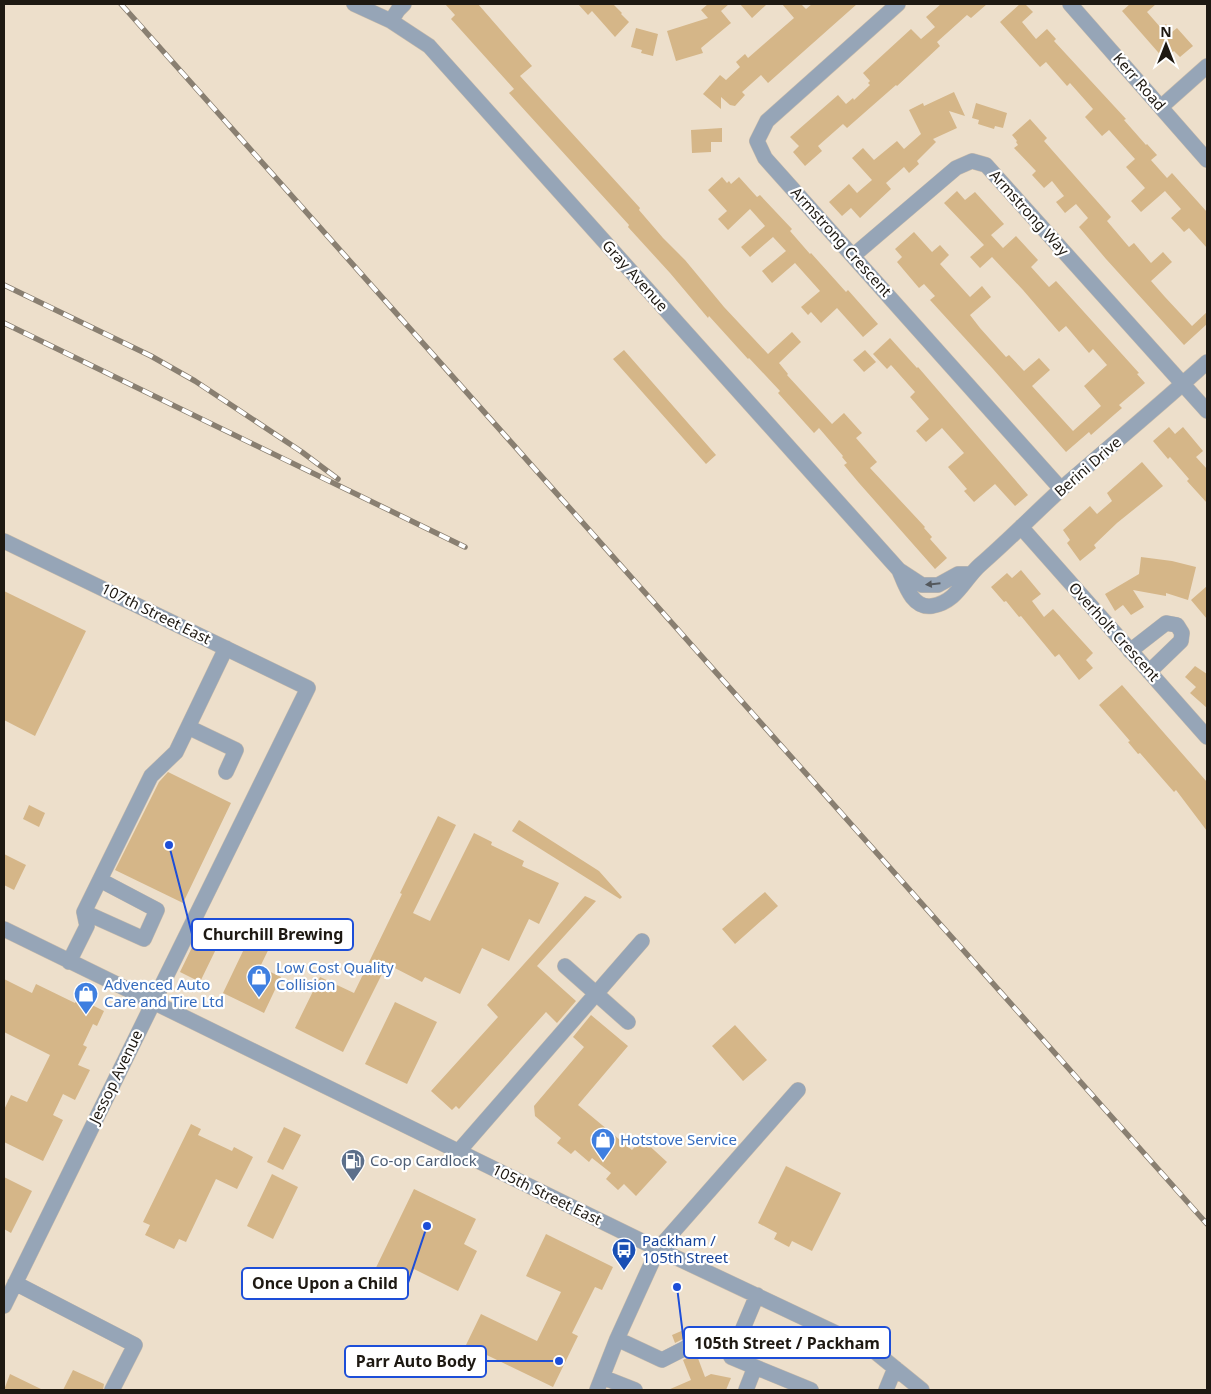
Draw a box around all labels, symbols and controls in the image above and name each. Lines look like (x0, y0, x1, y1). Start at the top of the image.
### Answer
north arrow (1141, 20, 1191, 70)
text: N (1160, 22, 1172, 41)
street label: Kerr Road (1109, 48, 1170, 114)
street label: Armstrong Way (986, 165, 1074, 260)
street label: Armstrong Crescent (787, 182, 897, 301)
street label: Gray Avenue (598, 235, 673, 315)
street label: Berini Drive (1050, 432, 1125, 501)
street label: Overholt Crescent (1065, 577, 1165, 686)
street label: 107th Street East (98, 578, 215, 649)
one-way arrow (925, 581, 941, 589)
callout: Churchill Brewing (192, 919, 353, 950)
text: Churchill Brewing (203, 923, 343, 945)
place label: Low Cost Quality Collision (276, 957, 394, 994)
shop icon: Low Cost Quality Collision (246, 964, 272, 998)
place label: Advenced Auto Care and Tire Ltd (104, 974, 224, 1011)
shop icon: Advenced Auto Care and Tire Ltd (73, 981, 99, 1015)
street label: Jessop Avenue (83, 1026, 146, 1128)
shop icon: Hotstove Service (590, 1127, 616, 1161)
place label: Hotstove Service (620, 1129, 737, 1149)
fuel station icon: Co-op Cardlock (340, 1148, 366, 1182)
place label: Co-op Cardlock (370, 1150, 477, 1170)
street label: 105th Street East (489, 1159, 606, 1230)
place label: Packham / 105th Street (642, 1230, 729, 1267)
bus stop icon: Packham / 105th Street (611, 1237, 637, 1271)
callout: Once Upon a Child (242, 1268, 408, 1299)
text: Once Upon a Child (252, 1272, 398, 1294)
callout: 105th Street / Packham (684, 1327, 890, 1358)
text: 105th Street / Packham (694, 1332, 880, 1354)
callout: Parr Auto Body (345, 1346, 486, 1377)
text: Parr Auto Body (356, 1350, 477, 1372)

